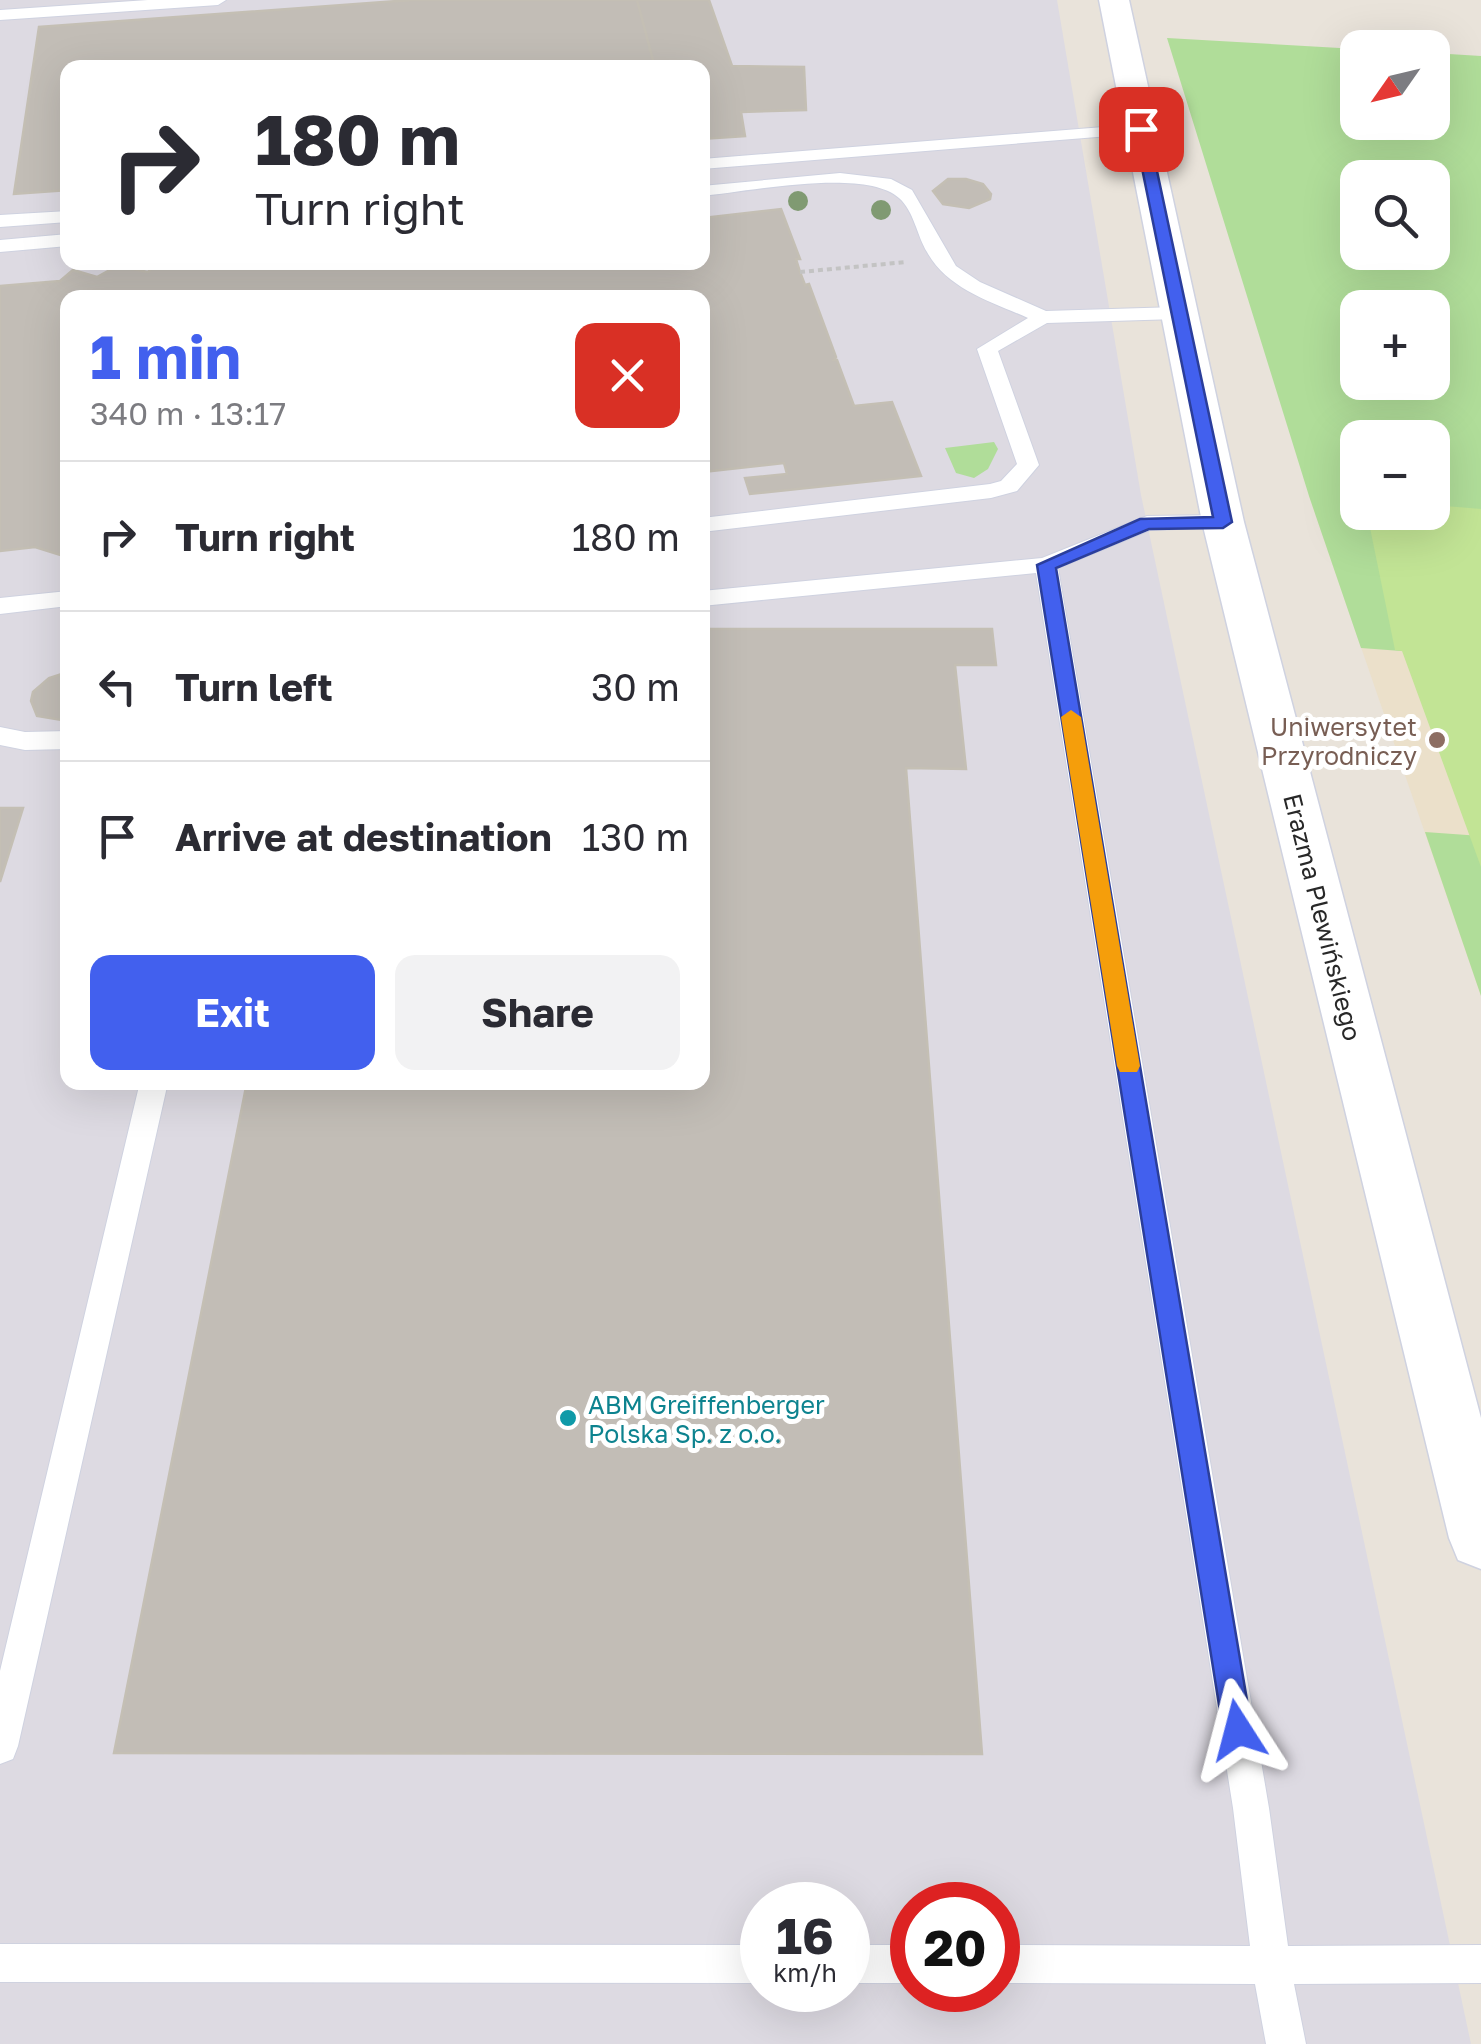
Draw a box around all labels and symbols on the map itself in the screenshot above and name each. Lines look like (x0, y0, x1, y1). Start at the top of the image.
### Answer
north arrow (1340, 30, 1450, 140)
pin (1099, 87, 1184, 172)
place label: Uniwersytet Przyrodniczy (1261, 711, 1417, 771)
marker: Uniwersytet Przyrodniczy (1426, 729, 1448, 751)
street label: Erazma Plewińskiego (1277, 790, 1369, 1044)
place label: ABM Greiffenberger Polska Sp. z o.o. (588, 1389, 825, 1449)
marker: ABM Greiffenberger Polska Sp. z o.o. (557, 1407, 579, 1429)
position arrow (1186, 1678, 1290, 1782)
speed limit sign: 20 (890, 1882, 1020, 2012)

